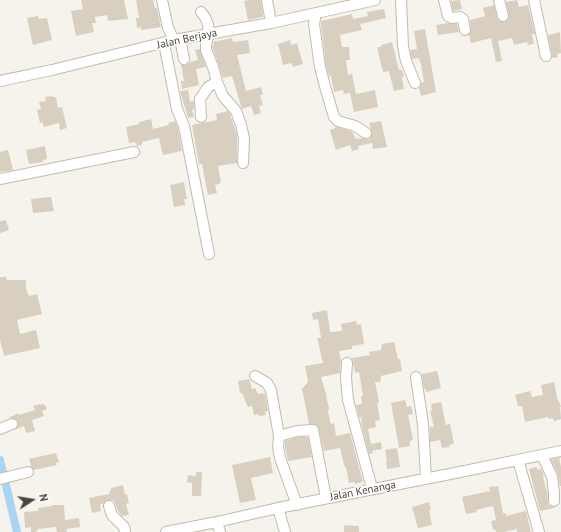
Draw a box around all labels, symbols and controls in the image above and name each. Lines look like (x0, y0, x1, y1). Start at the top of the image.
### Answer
street label: Jalan Berjaya (156, 26, 218, 52)
street label: Jalan Kenanga (329, 478, 397, 504)
north arrow (12, 480, 52, 520)
text: N (36, 493, 51, 502)

